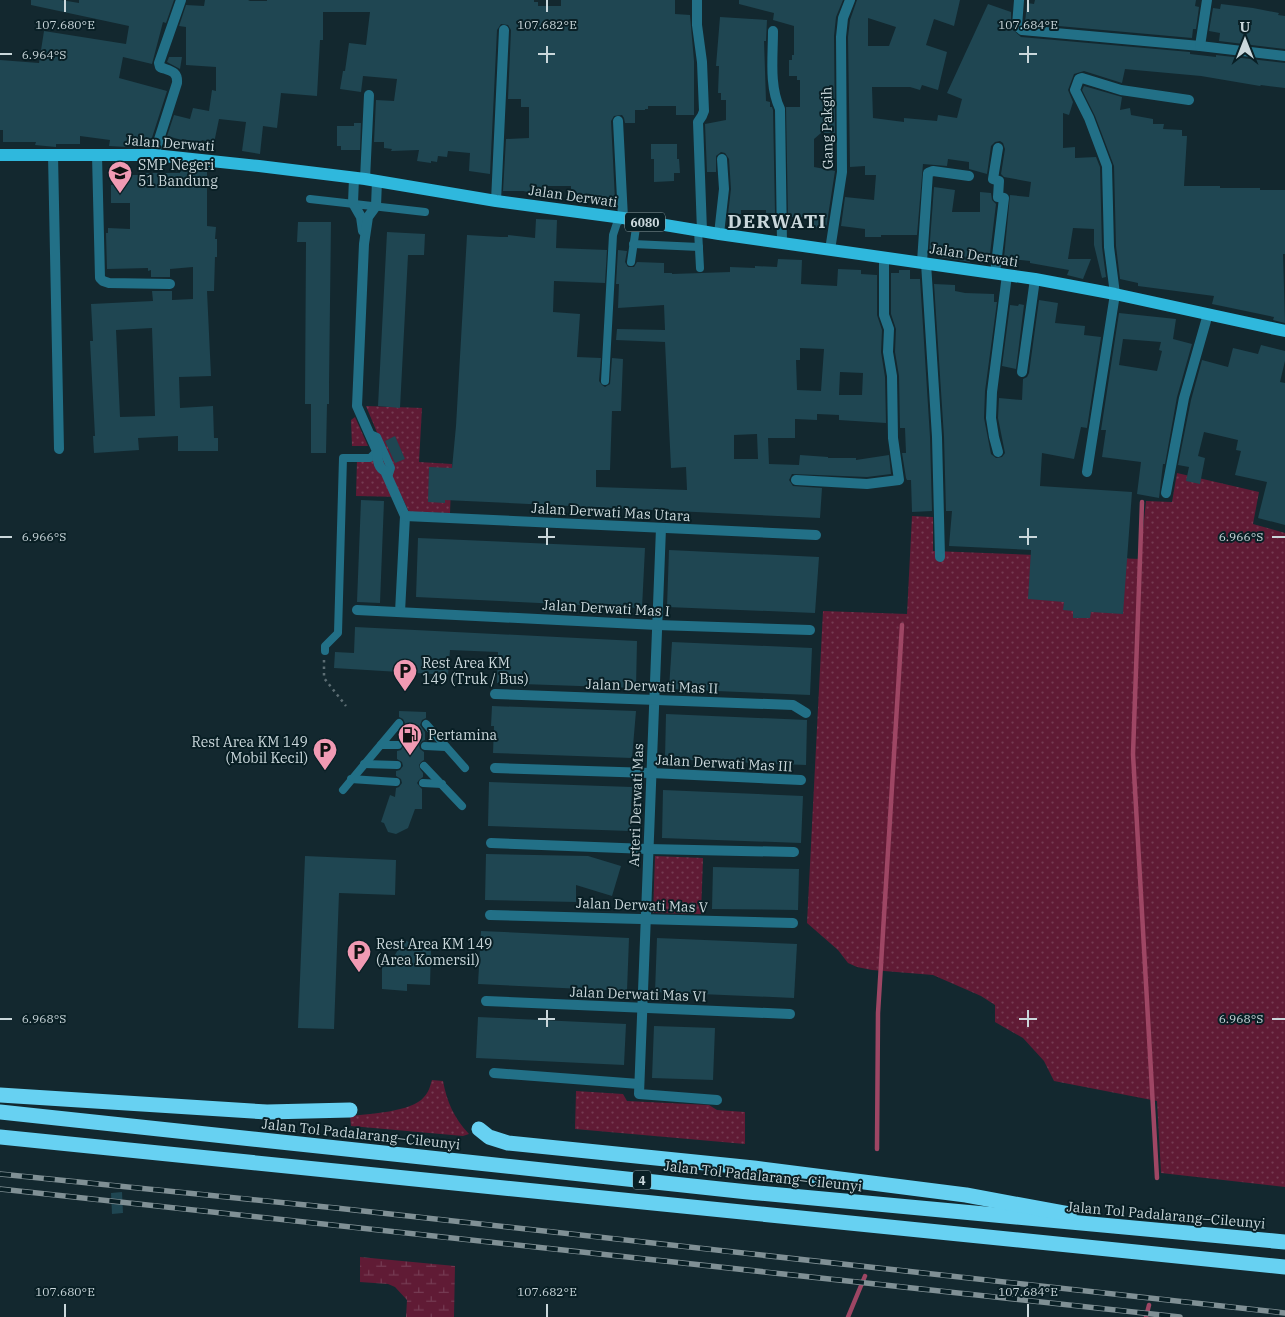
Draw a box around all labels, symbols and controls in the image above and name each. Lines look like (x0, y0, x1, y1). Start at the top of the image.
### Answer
north arrow (1220, 15, 1270, 65)
text: 107.680°E (35, 17, 95, 32)
text: 107.682°E (517, 17, 577, 32)
text: 107.684°E (998, 17, 1058, 32)
text: U (1240, 18, 1251, 36)
text: 6.964°S (22, 47, 66, 62)
street label: Gang Pakgih (817, 86, 837, 170)
street label: Jalan Derwati (125, 131, 215, 155)
place label: SMP Negeri 51 Bandung (138, 156, 218, 190)
school or university icon: SMP Negeri 51 Bandung (107, 160, 133, 194)
street label: Jalan Derwati (527, 181, 619, 211)
district label: DERWATI (728, 209, 826, 233)
road number: 6080 (625, 212, 665, 232)
street label: Jalan Derwati (928, 239, 1020, 271)
street label: Jalan Derwati Mas Utara (531, 499, 691, 525)
text: 6.966°S (22, 529, 66, 544)
text: 6.966°S (1219, 529, 1263, 544)
street label: Jalan Derwati Mas I (542, 596, 670, 620)
place label: Rest Area KM 149 (Truk / Bus) (422, 654, 529, 688)
parking icon: Rest Area KM 149 (Truk / Bus) (392, 658, 418, 692)
street label: Jalan Derwati Mas II (585, 675, 719, 697)
fuel station icon: Pertamina (397, 722, 423, 756)
place label: Pertamina (428, 726, 498, 744)
place label: Rest Area KM 149 (Mobil Kecil) (191, 733, 308, 767)
parking icon: Rest Area KM 149 (Mobil Kecil) (312, 737, 338, 771)
street label: Arteri Derwati Mas (625, 743, 647, 867)
street label: Jalan Derwati Mas III (655, 750, 793, 776)
street label: Jalan Derwati Mas V (576, 894, 708, 916)
place label: Rest Area KM 149 (Area Komersil) (376, 935, 493, 969)
parking icon: Rest Area KM 149 (Area Komersil) (346, 939, 372, 973)
street label: Jalan Derwati Mas VI (569, 983, 707, 1005)
text: 6.968°S (22, 1011, 66, 1026)
text: 6.968°S (1219, 1011, 1263, 1026)
street label: Jalan Tol Padalarang–Cileunyi (261, 1115, 461, 1153)
street label: Jalan Tol Padalarang–Cileunyi (663, 1157, 863, 1195)
road number: 4 (633, 1170, 651, 1190)
street label: Jalan Tol Padalarang–Cileunyi (1066, 1197, 1266, 1233)
text: 107.680°E (35, 1284, 95, 1299)
text: 107.682°E (517, 1284, 577, 1299)
text: 107.684°E (998, 1284, 1058, 1299)

